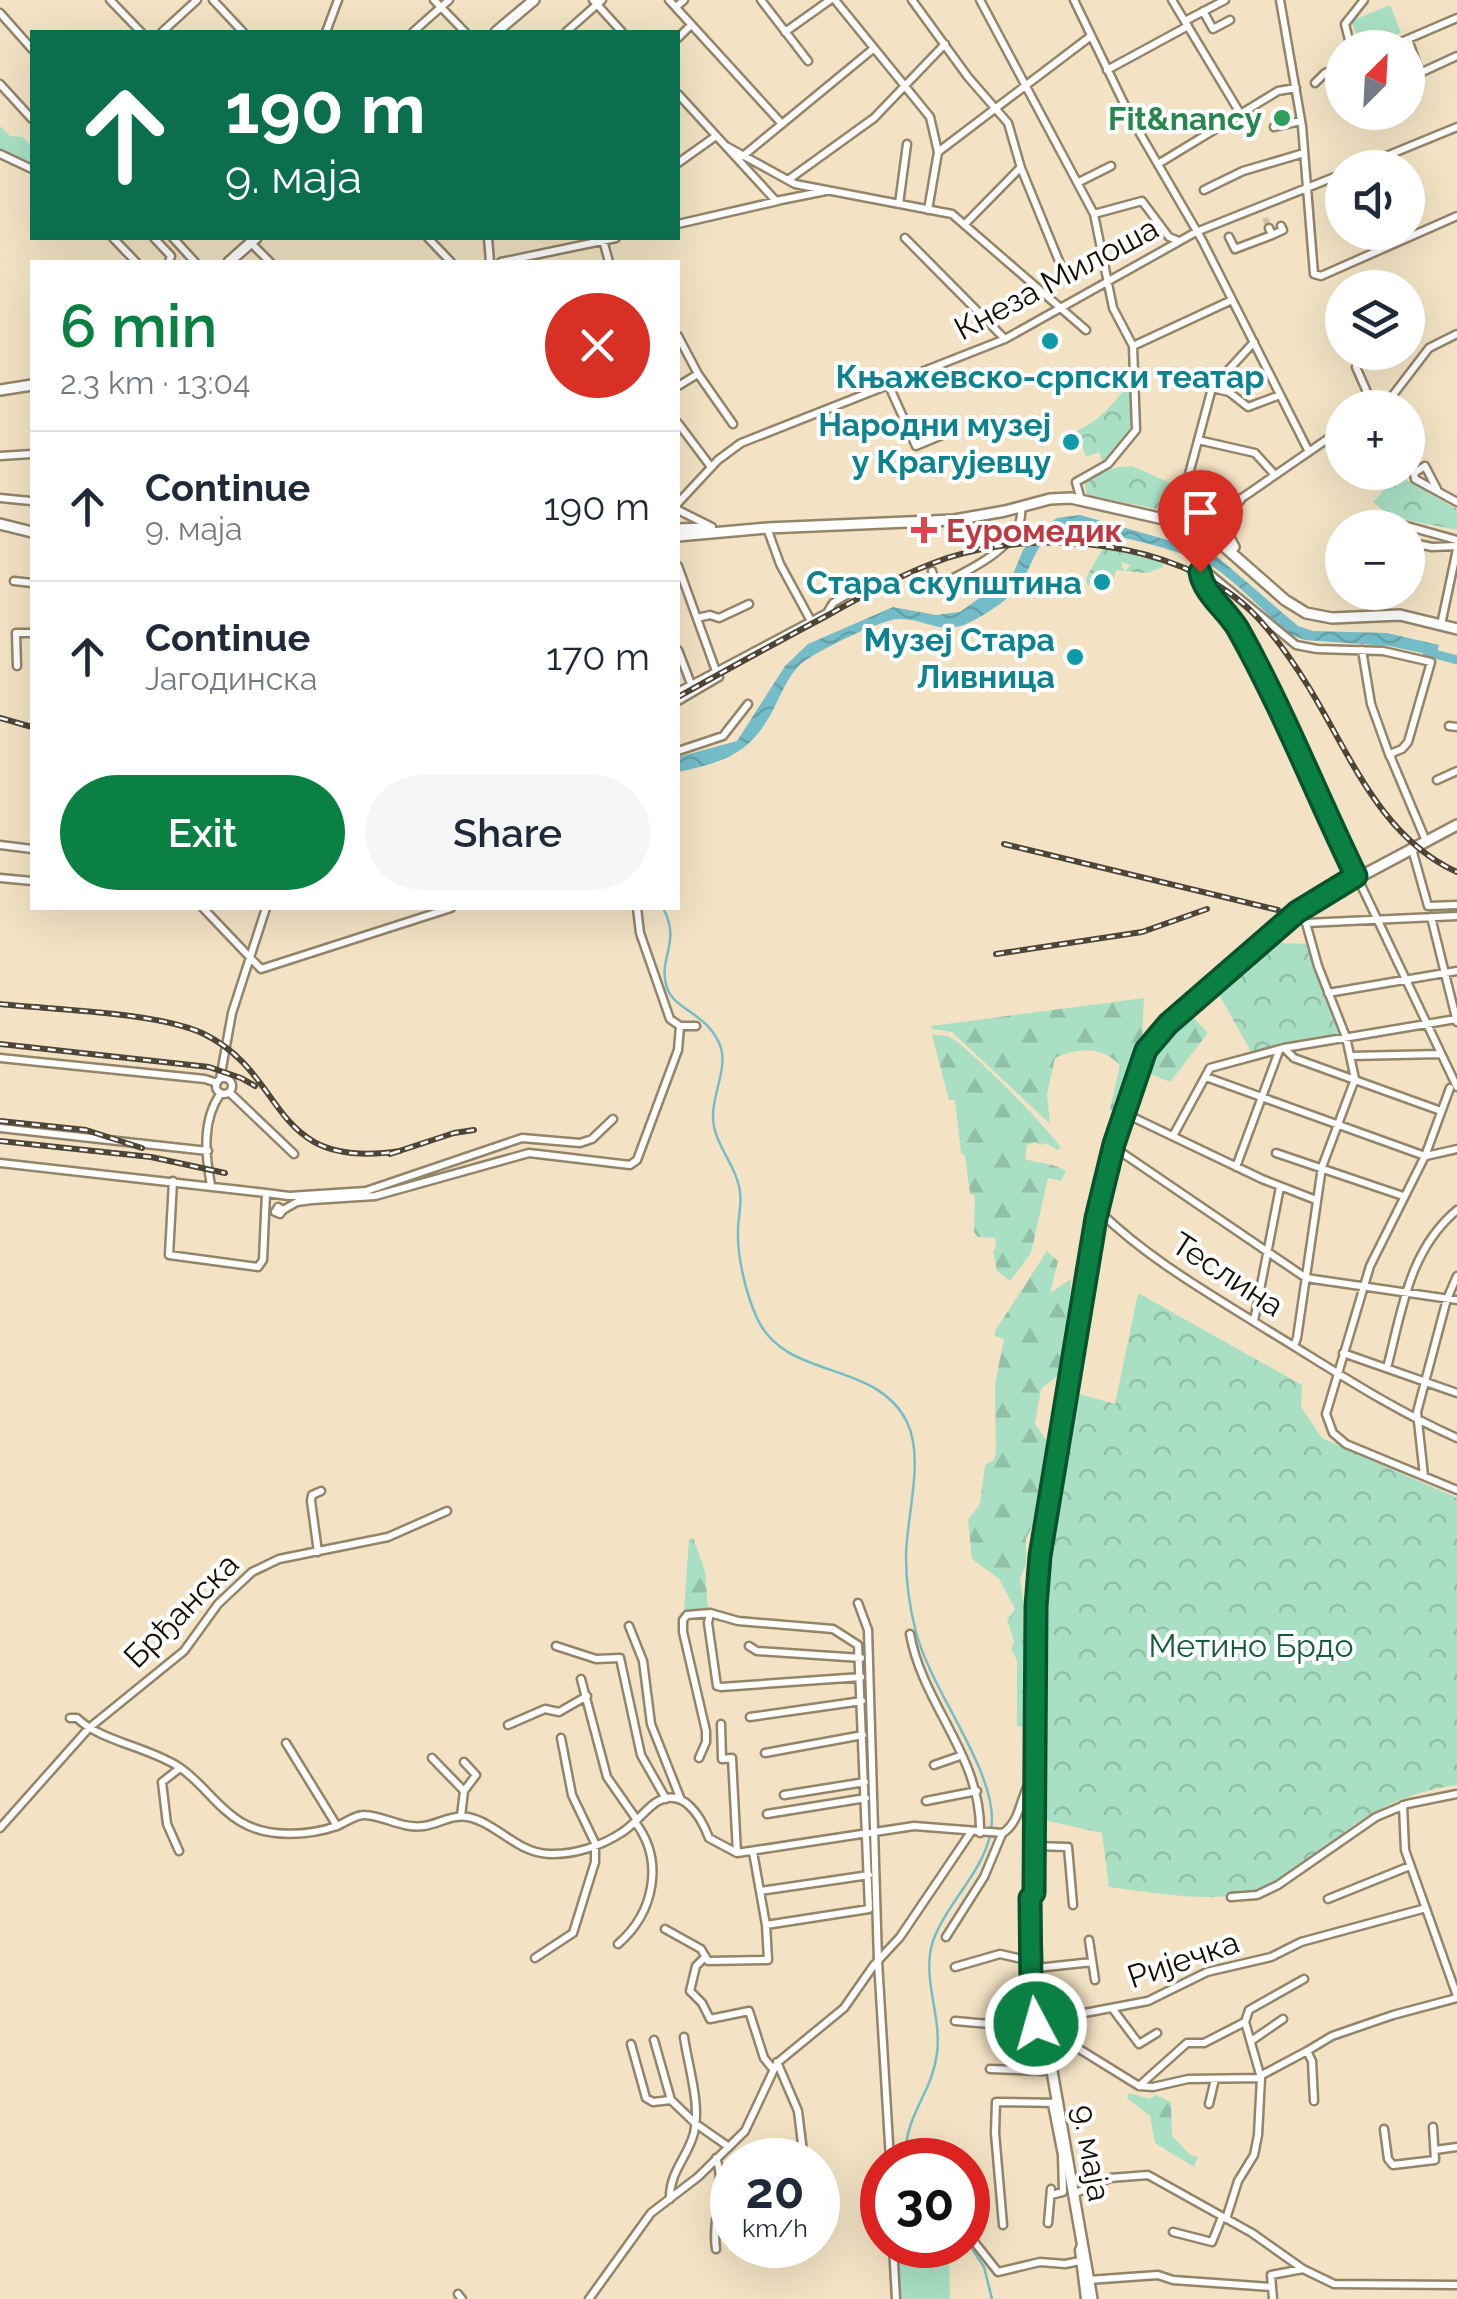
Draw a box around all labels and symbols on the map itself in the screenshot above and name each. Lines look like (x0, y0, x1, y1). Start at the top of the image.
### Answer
north arrow (1325, 30, 1425, 130)
place label: Fit&nancy (1108, 100, 1262, 137)
marker: Fit&nancy (1271, 107, 1293, 129)
street label: Кнеза Милоша (948, 209, 1164, 347)
marker: Књажевско-српски театар (1039, 330, 1061, 352)
place label: Књажевско-српски театар (835, 358, 1265, 395)
place label: Народни музеј у Крагујевцу (818, 406, 1051, 480)
marker: Народни музеј у Крагујевцу (1060, 431, 1082, 453)
pin (1158, 470, 1243, 573)
place label: Еуромедик (946, 512, 1123, 549)
marker: Еуромедик (911, 517, 937, 543)
place label: Стара скупштина (806, 564, 1082, 601)
marker: Стара скупштина (1091, 571, 1113, 593)
place label: Музеј Стара Ливница (864, 621, 1055, 695)
marker: Музеј Стара Ливница (1064, 646, 1086, 668)
street label: Теслина (1165, 1224, 1291, 1324)
street label: Брђанска (116, 1545, 246, 1675)
park label: Метино Брдо (1149, 1627, 1353, 1664)
street label: Ријечка (1122, 1923, 1244, 1995)
position arrow (984, 1972, 1088, 2076)
street label: 9. маја (1065, 2102, 1119, 2204)
speed limit sign: 30 (860, 2138, 990, 2268)

